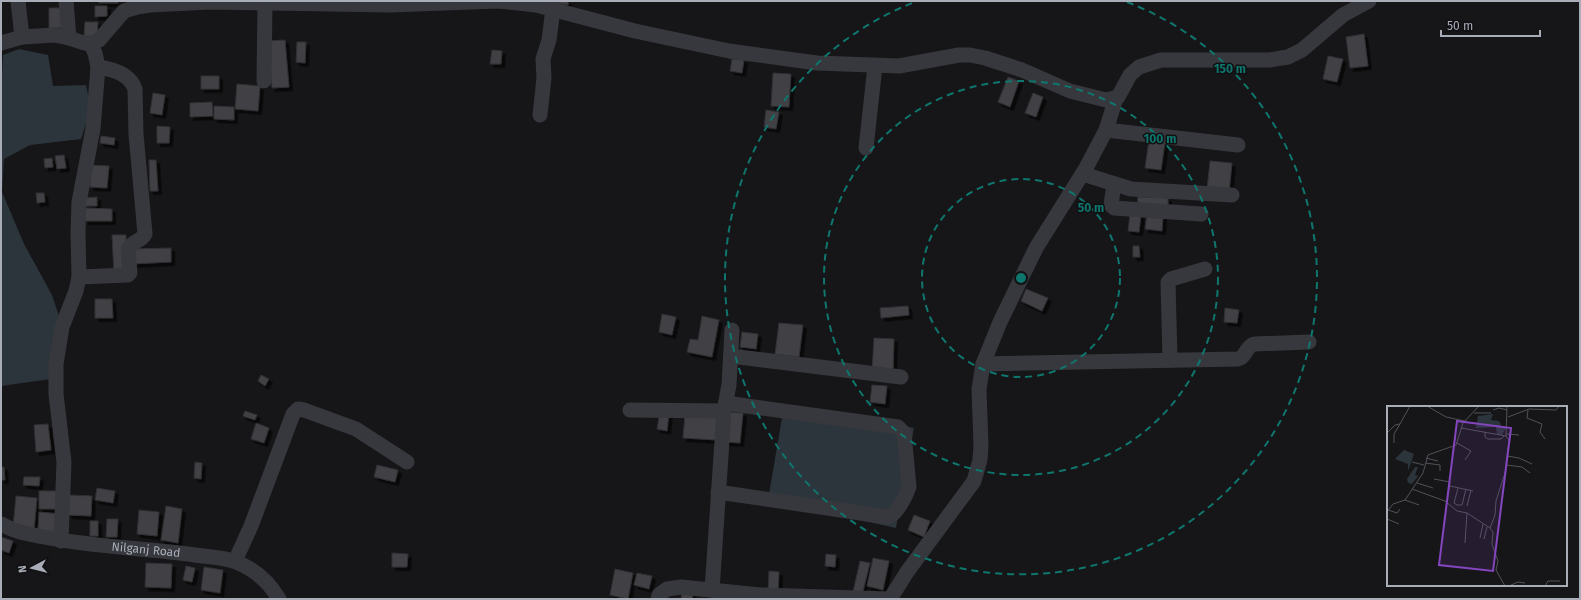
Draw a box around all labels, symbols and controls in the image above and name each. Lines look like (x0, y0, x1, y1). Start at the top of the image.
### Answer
scale bar (1441, 12, 1540, 38)
text: 50 m (1447, 19, 1473, 33)
text: 150 m (1214, 62, 1246, 76)
text: 100 m (1144, 132, 1176, 146)
text: 50 m (1078, 201, 1104, 215)
centre of rings (1014, 271, 1028, 285)
inset map (1387, 406, 1567, 586)
street label: Nilganj Road (111, 539, 181, 560)
north arrow (12, 548, 52, 588)
text: N (16, 565, 29, 574)

